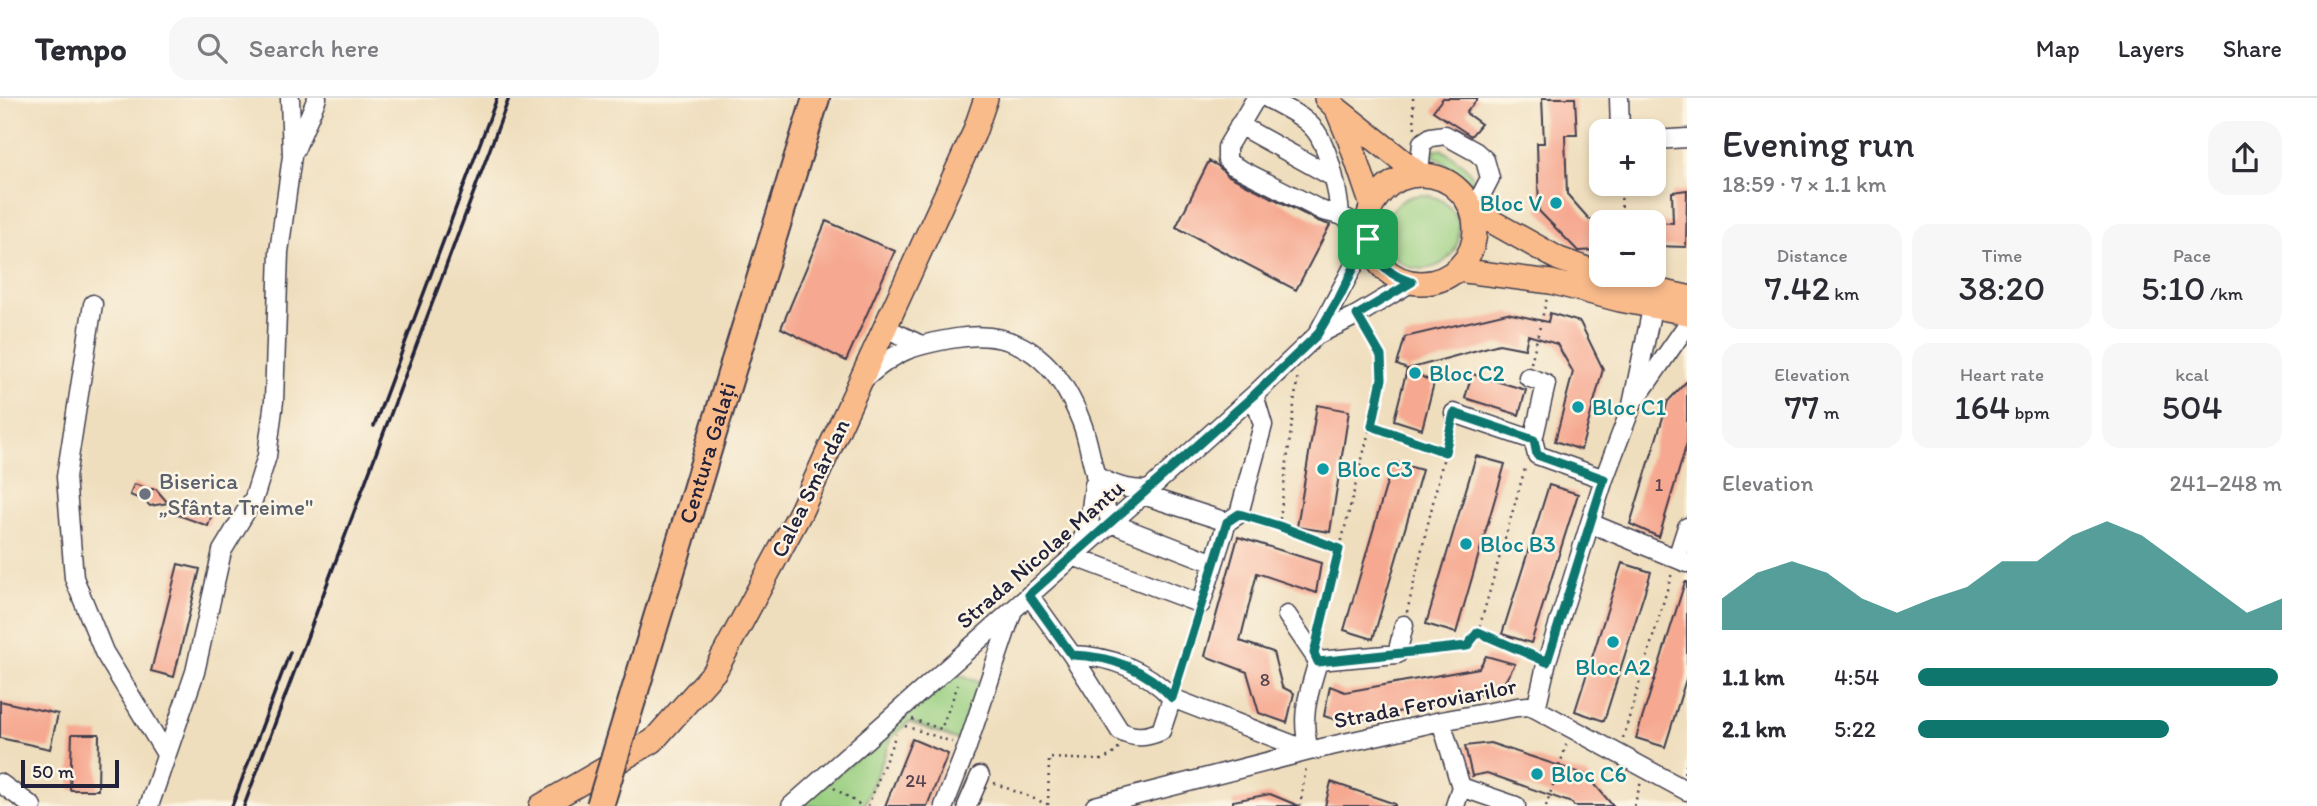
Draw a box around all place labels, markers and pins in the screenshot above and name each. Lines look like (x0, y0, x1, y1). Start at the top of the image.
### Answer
place label: Bloc V (1480, 189, 1542, 217)
marker: Bloc V (1548, 195, 1564, 211)
pin (1338, 209, 1398, 269)
place label: Bloc C2 (1429, 359, 1505, 387)
marker: Bloc C2 (1407, 365, 1423, 381)
place label: Bloc C1 (1592, 393, 1667, 421)
marker: Bloc C1 (1570, 399, 1586, 415)
place label: Bloc C3 (1337, 455, 1413, 483)
marker: Bloc C3 (1315, 461, 1331, 477)
place label: Biserica „Sfânta Treime" (159, 467, 313, 521)
marker: Biserica „Sfânta Treime" (137, 486, 153, 502)
place label: Bloc B3 (1480, 530, 1556, 558)
marker: Bloc B3 (1458, 536, 1474, 552)
marker: Bloc A2 (1605, 634, 1621, 650)
place label: Bloc A2 (1575, 653, 1651, 681)
place label: Bloc C6 (1551, 760, 1627, 788)
marker: Bloc C6 (1529, 766, 1545, 782)

